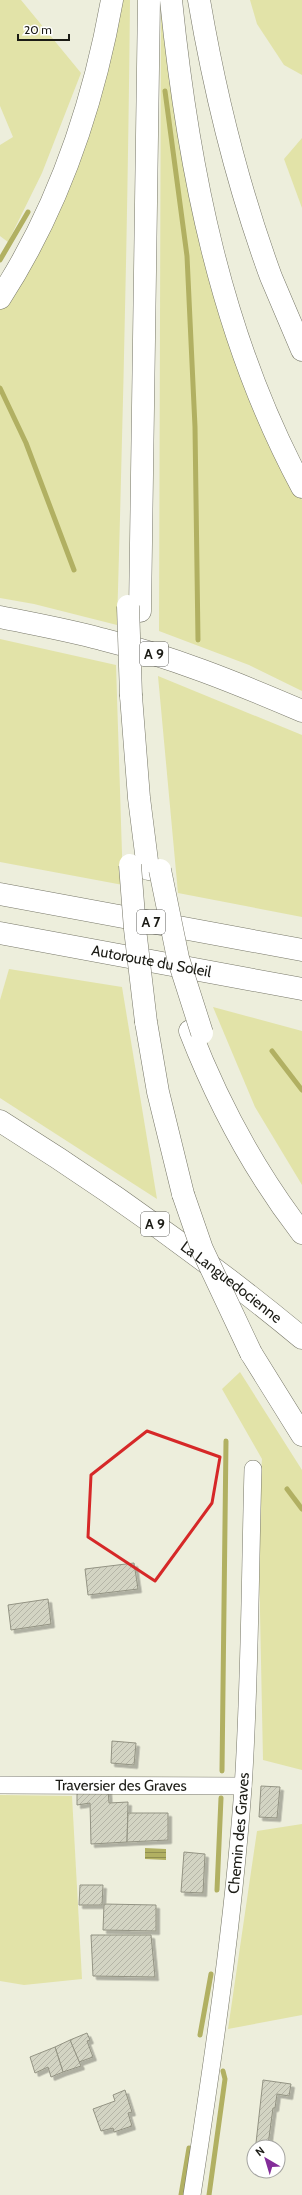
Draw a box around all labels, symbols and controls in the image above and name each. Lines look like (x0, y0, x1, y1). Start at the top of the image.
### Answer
scale bar (18, 16, 69, 42)
text: 20 m (24, 22, 52, 37)
road number: A 9 (140, 642, 168, 666)
road number: A 7 (137, 910, 165, 934)
street label: Autoroute du Soleil (90, 941, 213, 981)
road number: A 9 (141, 1212, 169, 1236)
street label: La Languedocienne (177, 1238, 286, 1327)
street label: Chemin des Graves (224, 1772, 253, 1895)
street label: Traversier des Graves (55, 1776, 187, 1795)
north arrow (246, 2139, 286, 2179)
text: N (252, 2143, 267, 2159)

